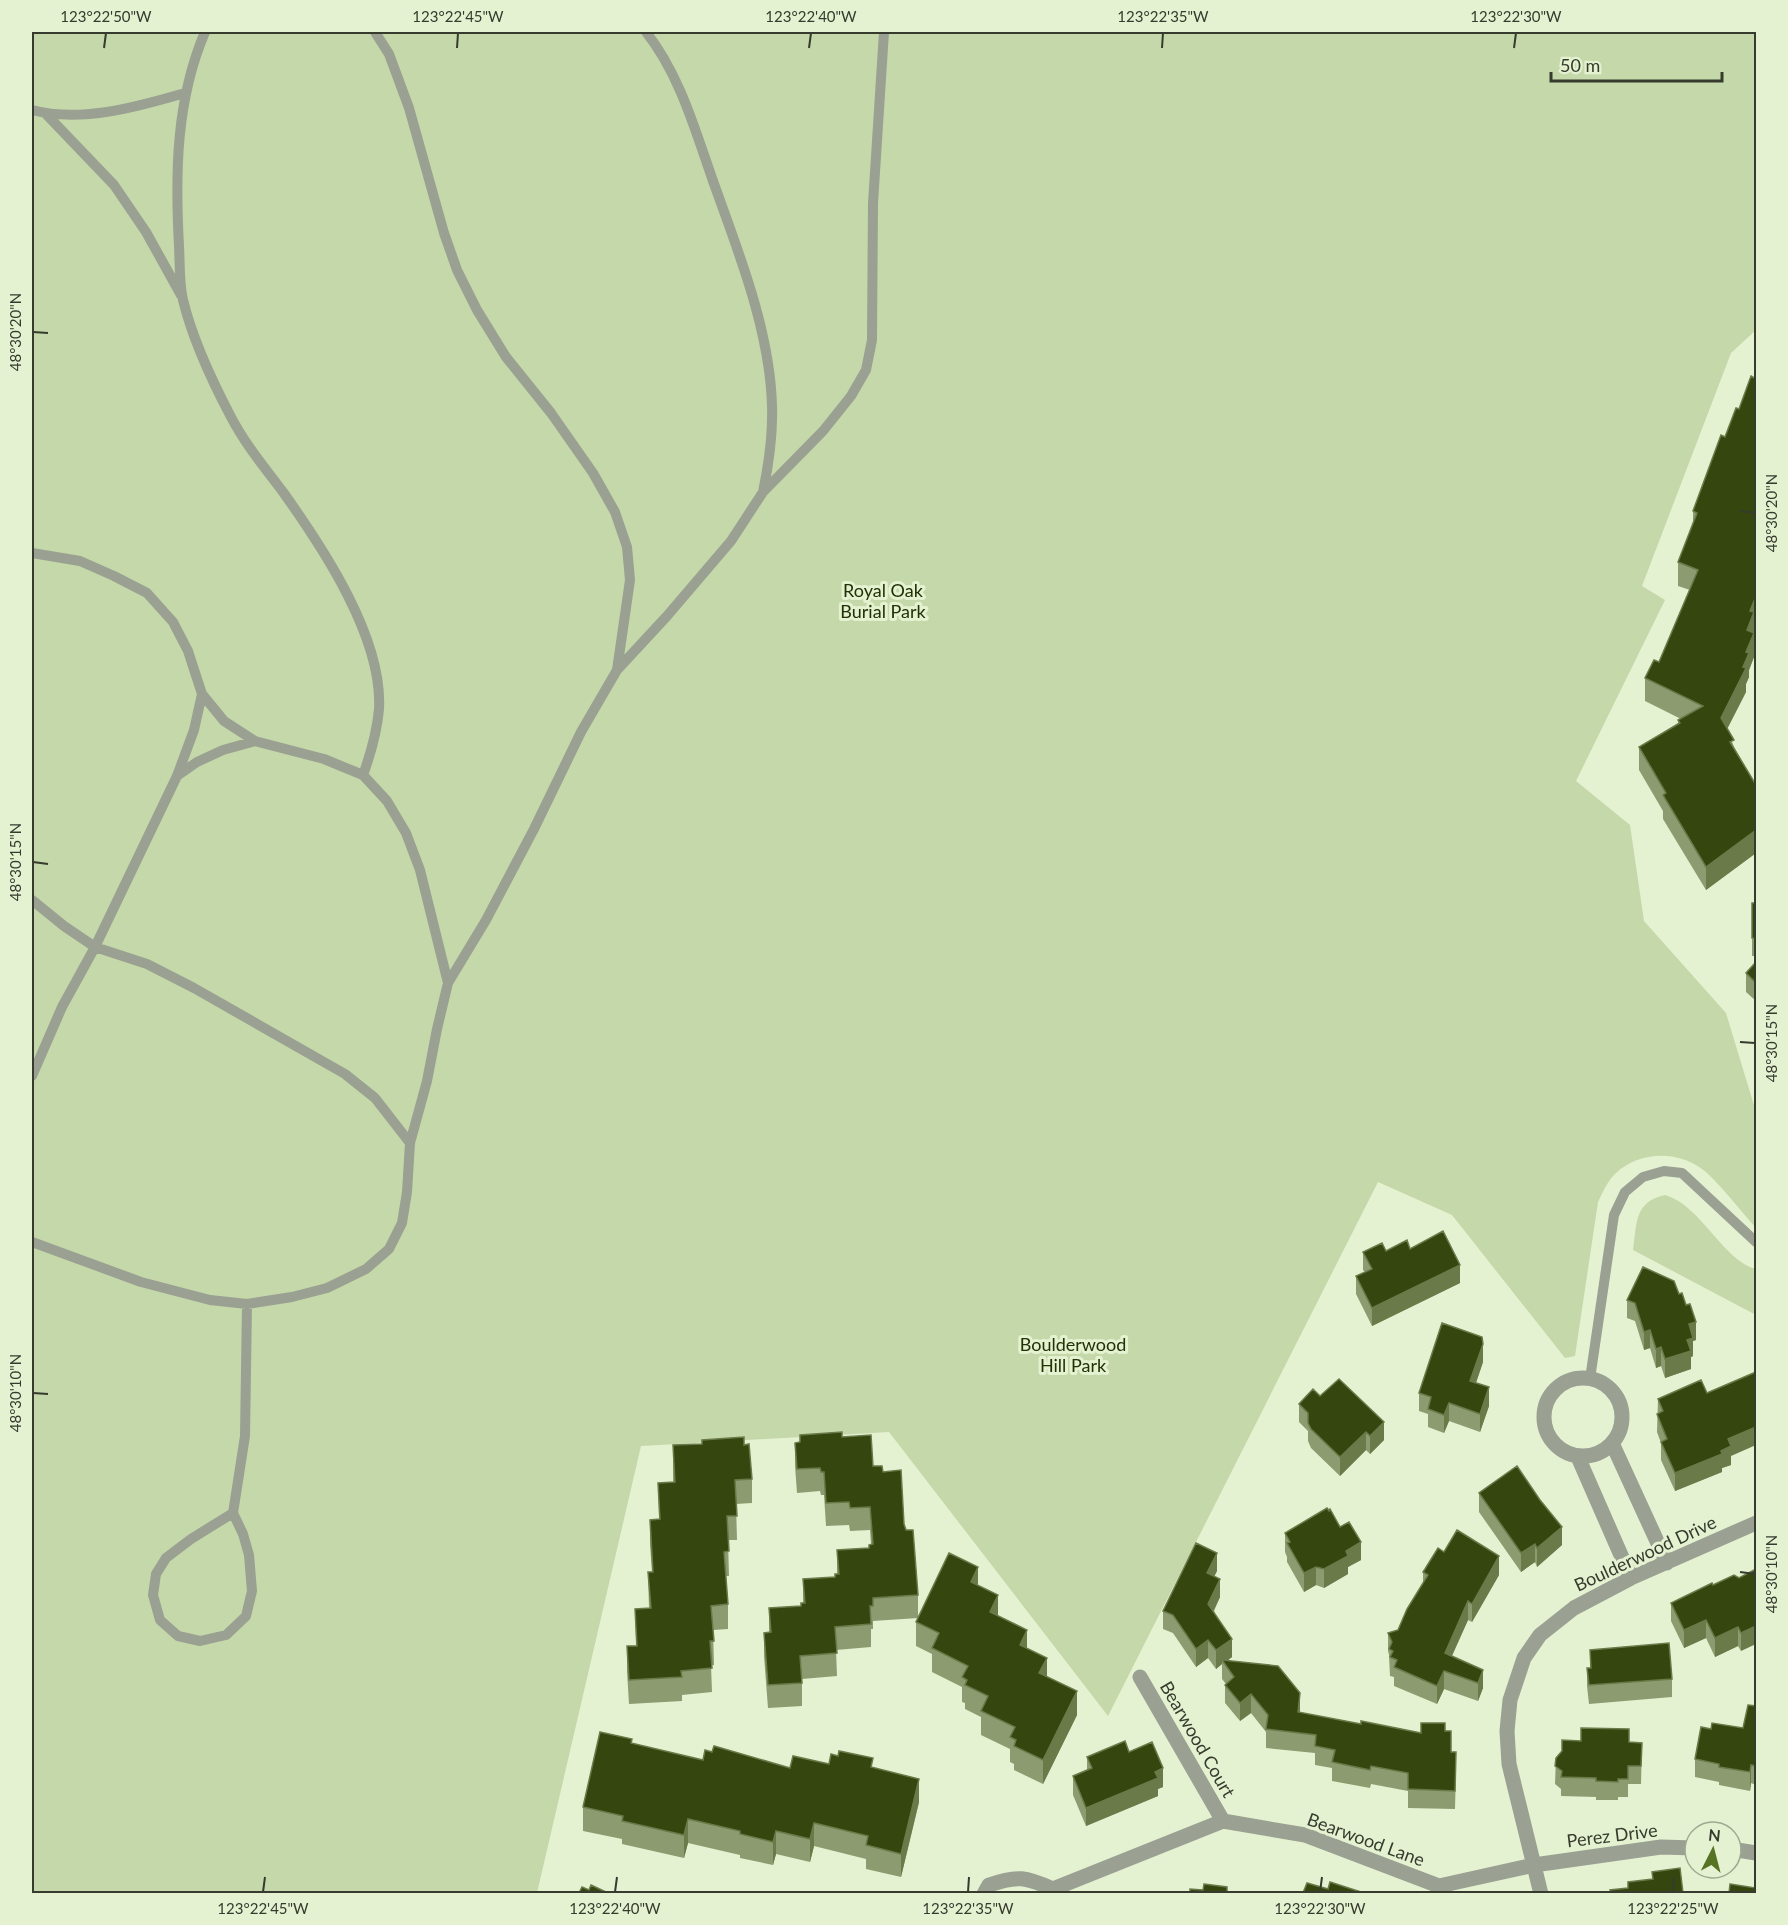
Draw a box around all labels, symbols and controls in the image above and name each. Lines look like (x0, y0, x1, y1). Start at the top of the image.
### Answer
text: 123°22'50"W (60, 7, 152, 25)
text: 123°22'45"W (412, 7, 504, 25)
text: 123°22'40"W (765, 7, 857, 25)
text: 123°22'35"W (1117, 7, 1209, 25)
text: 123°22'30"W (1470, 7, 1562, 25)
scale bar (1551, 45, 1722, 83)
text: 50 m (1560, 54, 1600, 76)
text: 48°30'20"N (6, 293, 24, 371)
text: 48°30'20"N (1762, 474, 1780, 552)
park label: Royal Oak Burial Park (840, 579, 927, 622)
text: 48°30'15"N (6, 823, 24, 901)
text: 48°30'15"N (1762, 1004, 1780, 1082)
park label: Boulderwood Hill Park (1020, 1333, 1126, 1376)
text: 48°30'10"N (6, 1354, 24, 1432)
street label: Boulderwood Drive (1570, 1510, 1720, 1596)
text: 48°30'10"N (1762, 1535, 1780, 1613)
street label: Bearwood Court (1156, 1677, 1240, 1802)
street label: Bearwood Lane (1304, 1808, 1428, 1870)
street label: Perez Drive (1565, 1819, 1659, 1851)
north arrow (1683, 1820, 1743, 1880)
text: N (1707, 1824, 1722, 1845)
text: 123°22'45"W (217, 1899, 309, 1917)
text: 123°22'40"W (569, 1899, 661, 1917)
text: 123°22'35"W (922, 1899, 1014, 1917)
text: 123°22'30"W (1274, 1899, 1366, 1917)
text: 123°22'25"W (1627, 1899, 1719, 1917)

